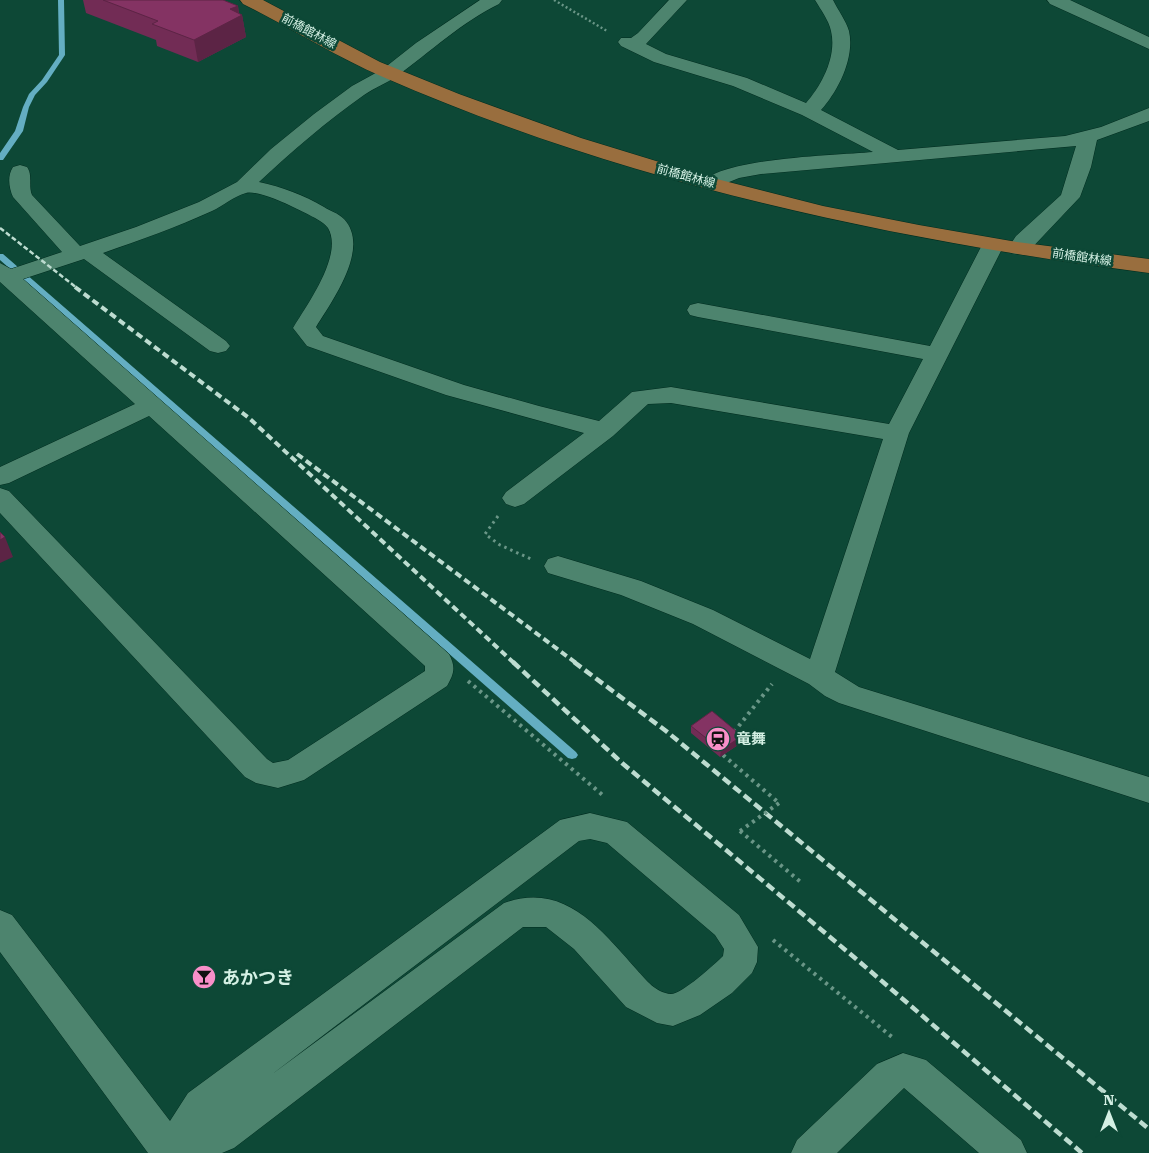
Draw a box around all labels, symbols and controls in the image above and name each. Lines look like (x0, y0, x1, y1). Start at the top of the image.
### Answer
street label: 前橋館林線 (279, 11, 339, 51)
street label: 前橋館林線 (655, 161, 717, 191)
street label: 前橋館林線 (1051, 246, 1113, 268)
station icon: 竜舞 (705, 726, 731, 752)
place label: 竜舞 (736, 730, 766, 748)
bar icon: あかつき (191, 964, 217, 990)
place label: あかつき (222, 967, 294, 988)
north arrow (1084, 1088, 1134, 1138)
text: N (1104, 1092, 1115, 1108)

